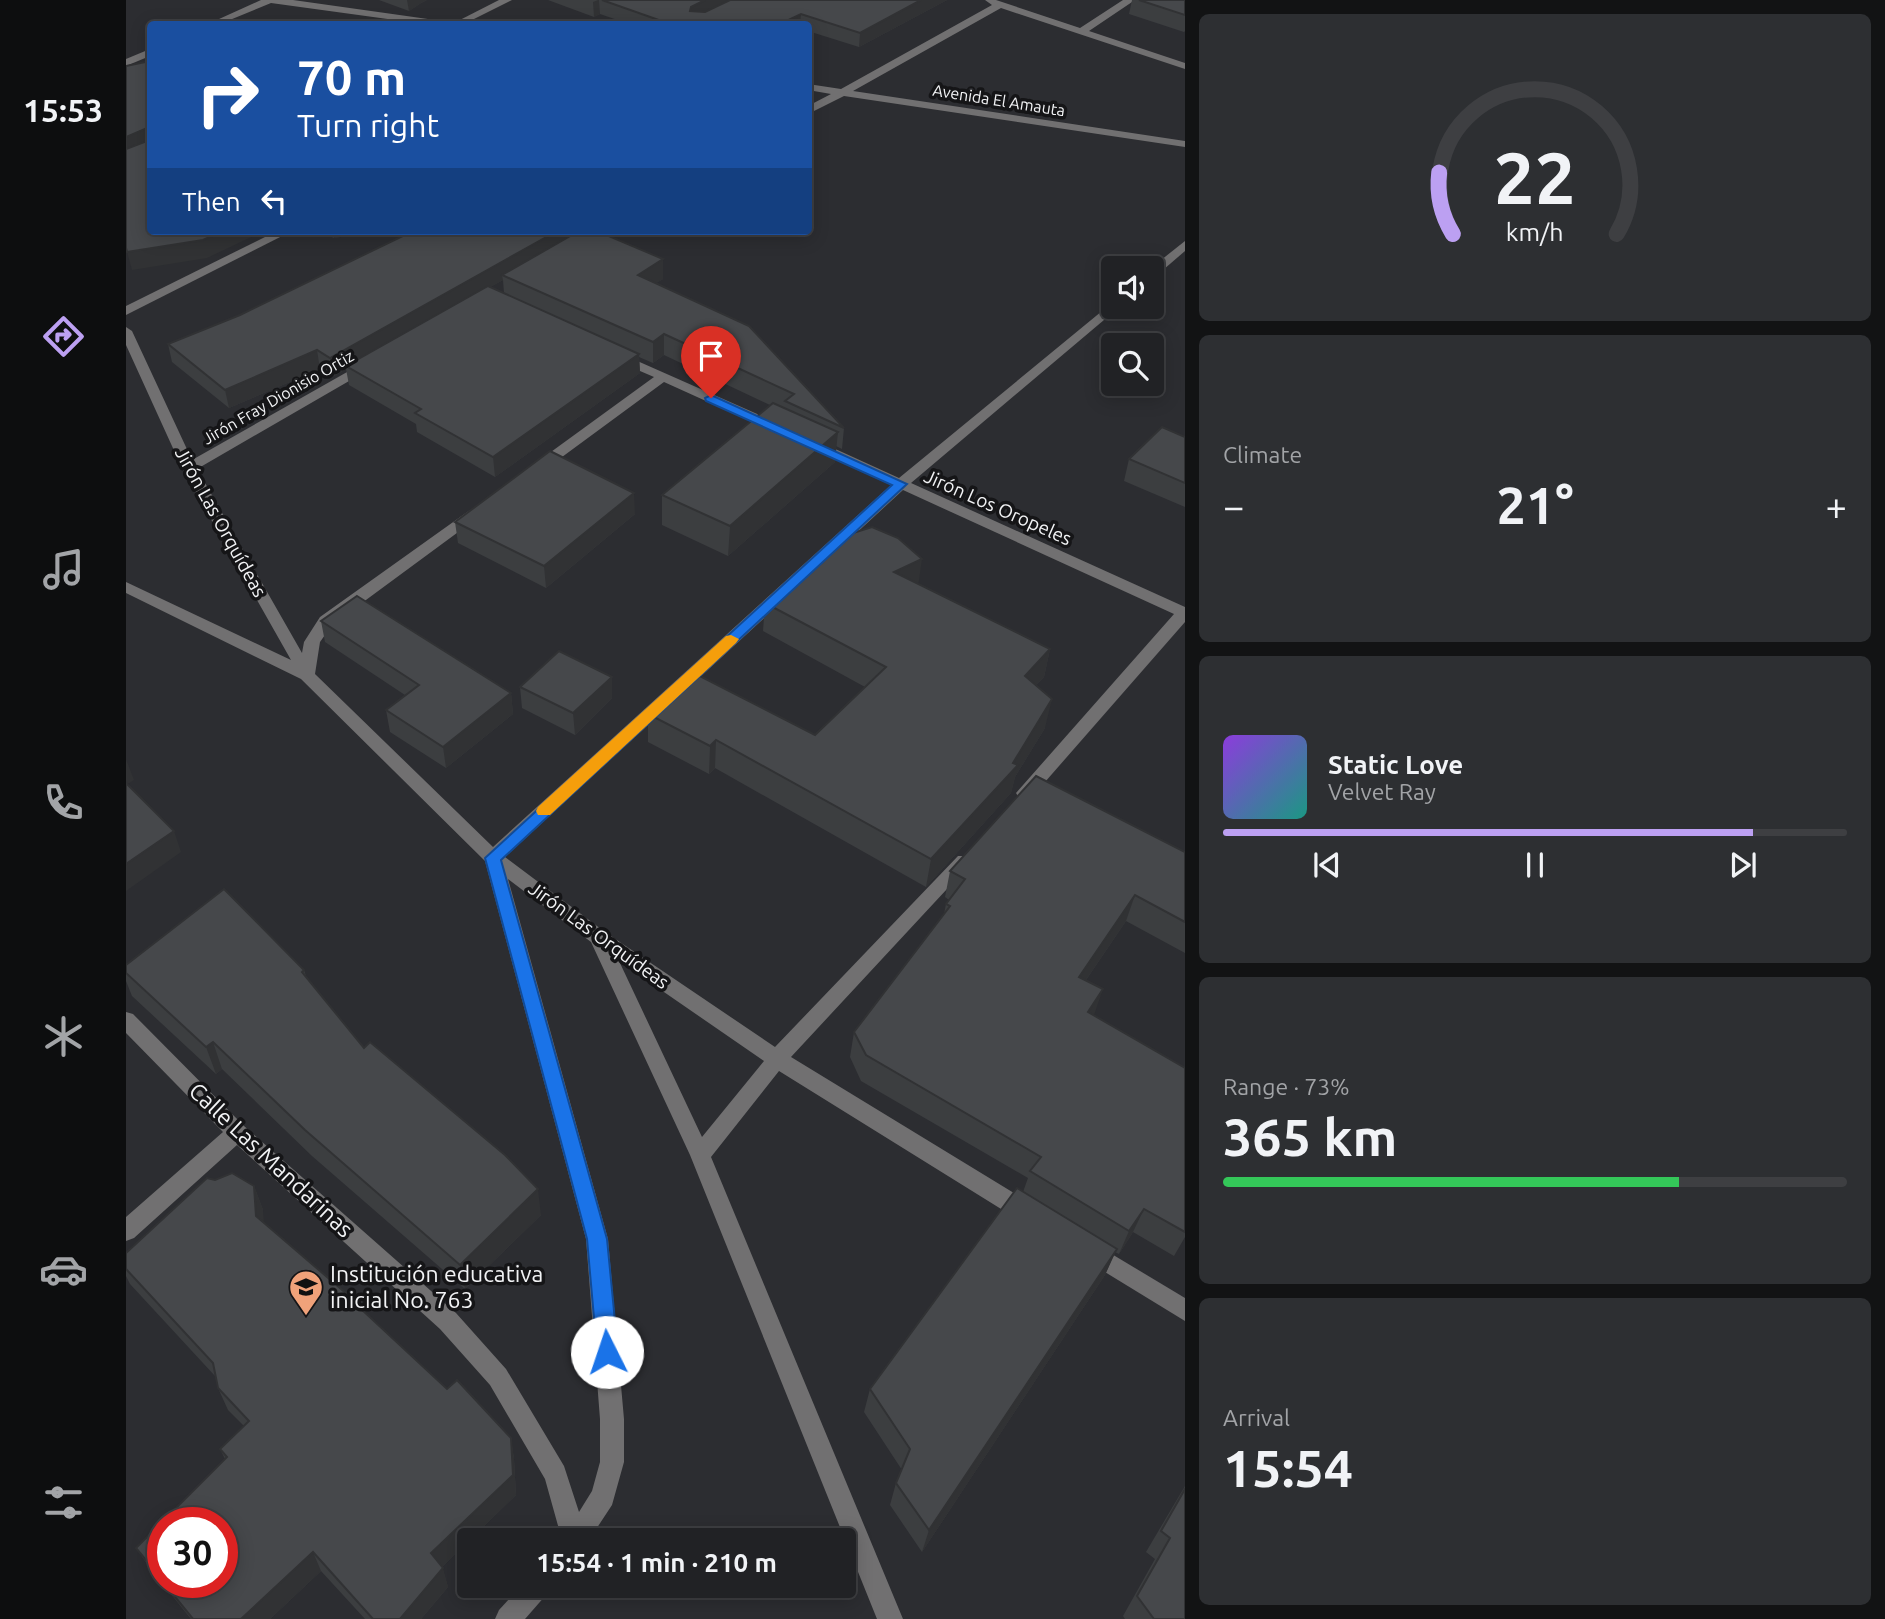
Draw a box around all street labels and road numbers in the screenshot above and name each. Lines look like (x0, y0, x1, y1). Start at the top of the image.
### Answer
street label: Avenida El Amauta (931, 81, 1067, 119)
street label: Jirón Fray Dionisio Ortiz (199, 346, 357, 448)
street label: Jirón Las Orquídeas (171, 443, 271, 601)
street label: Jirón Los Oropeles (921, 465, 1075, 549)
street label: Jirón Las Orquídeas (525, 877, 673, 993)
street label: Calle Las Mandarinas (184, 1077, 358, 1242)

